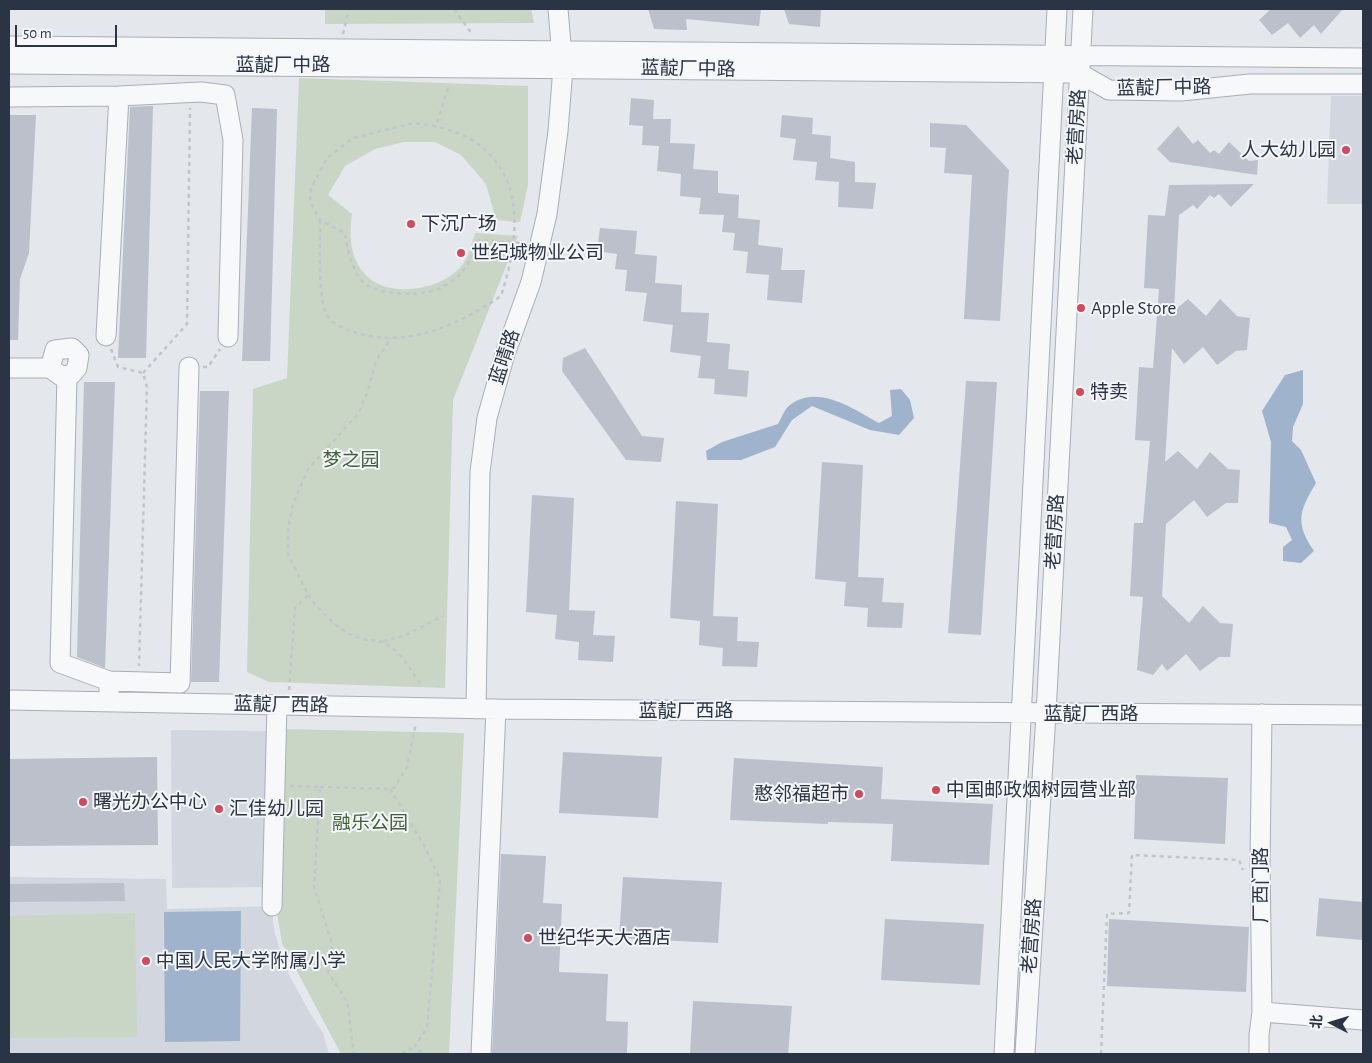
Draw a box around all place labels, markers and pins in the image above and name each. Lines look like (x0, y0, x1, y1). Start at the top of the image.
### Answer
place label: 人大幼儿园 (1241, 139, 1336, 161)
marker: 人大幼儿园 (1340, 144, 1352, 156)
place label: 下沉广场 (421, 213, 497, 235)
marker: 下沉广场 (405, 218, 417, 230)
place label: 世纪城物业公司 (471, 242, 604, 264)
marker: 世纪城物业公司 (455, 247, 467, 259)
place label: Apple Store (1091, 297, 1176, 319)
marker: Apple Store (1075, 302, 1087, 314)
place label: 特卖 (1090, 381, 1128, 403)
marker: 特卖 (1074, 386, 1086, 398)
place label: 中国邮政烟树园营业部 (946, 779, 1136, 801)
place label: 憨邻福超市 (754, 783, 849, 805)
marker: 中国邮政烟树园营业部 (930, 784, 942, 796)
marker: 憨邻福超市 (853, 788, 865, 800)
place label: 曙光办公中心 (93, 791, 207, 813)
marker: 曙光办公中心 (77, 796, 89, 808)
place label: 汇佳幼儿园 (229, 798, 324, 820)
marker: 汇佳幼儿园 (213, 803, 225, 815)
place label: 世纪华天大酒店 (538, 927, 671, 949)
marker: 世纪华天大酒店 (522, 932, 534, 944)
place label: 中国人民大学附属小学 (156, 950, 346, 972)
marker: 中国人民大学附属小学 (140, 955, 152, 967)

